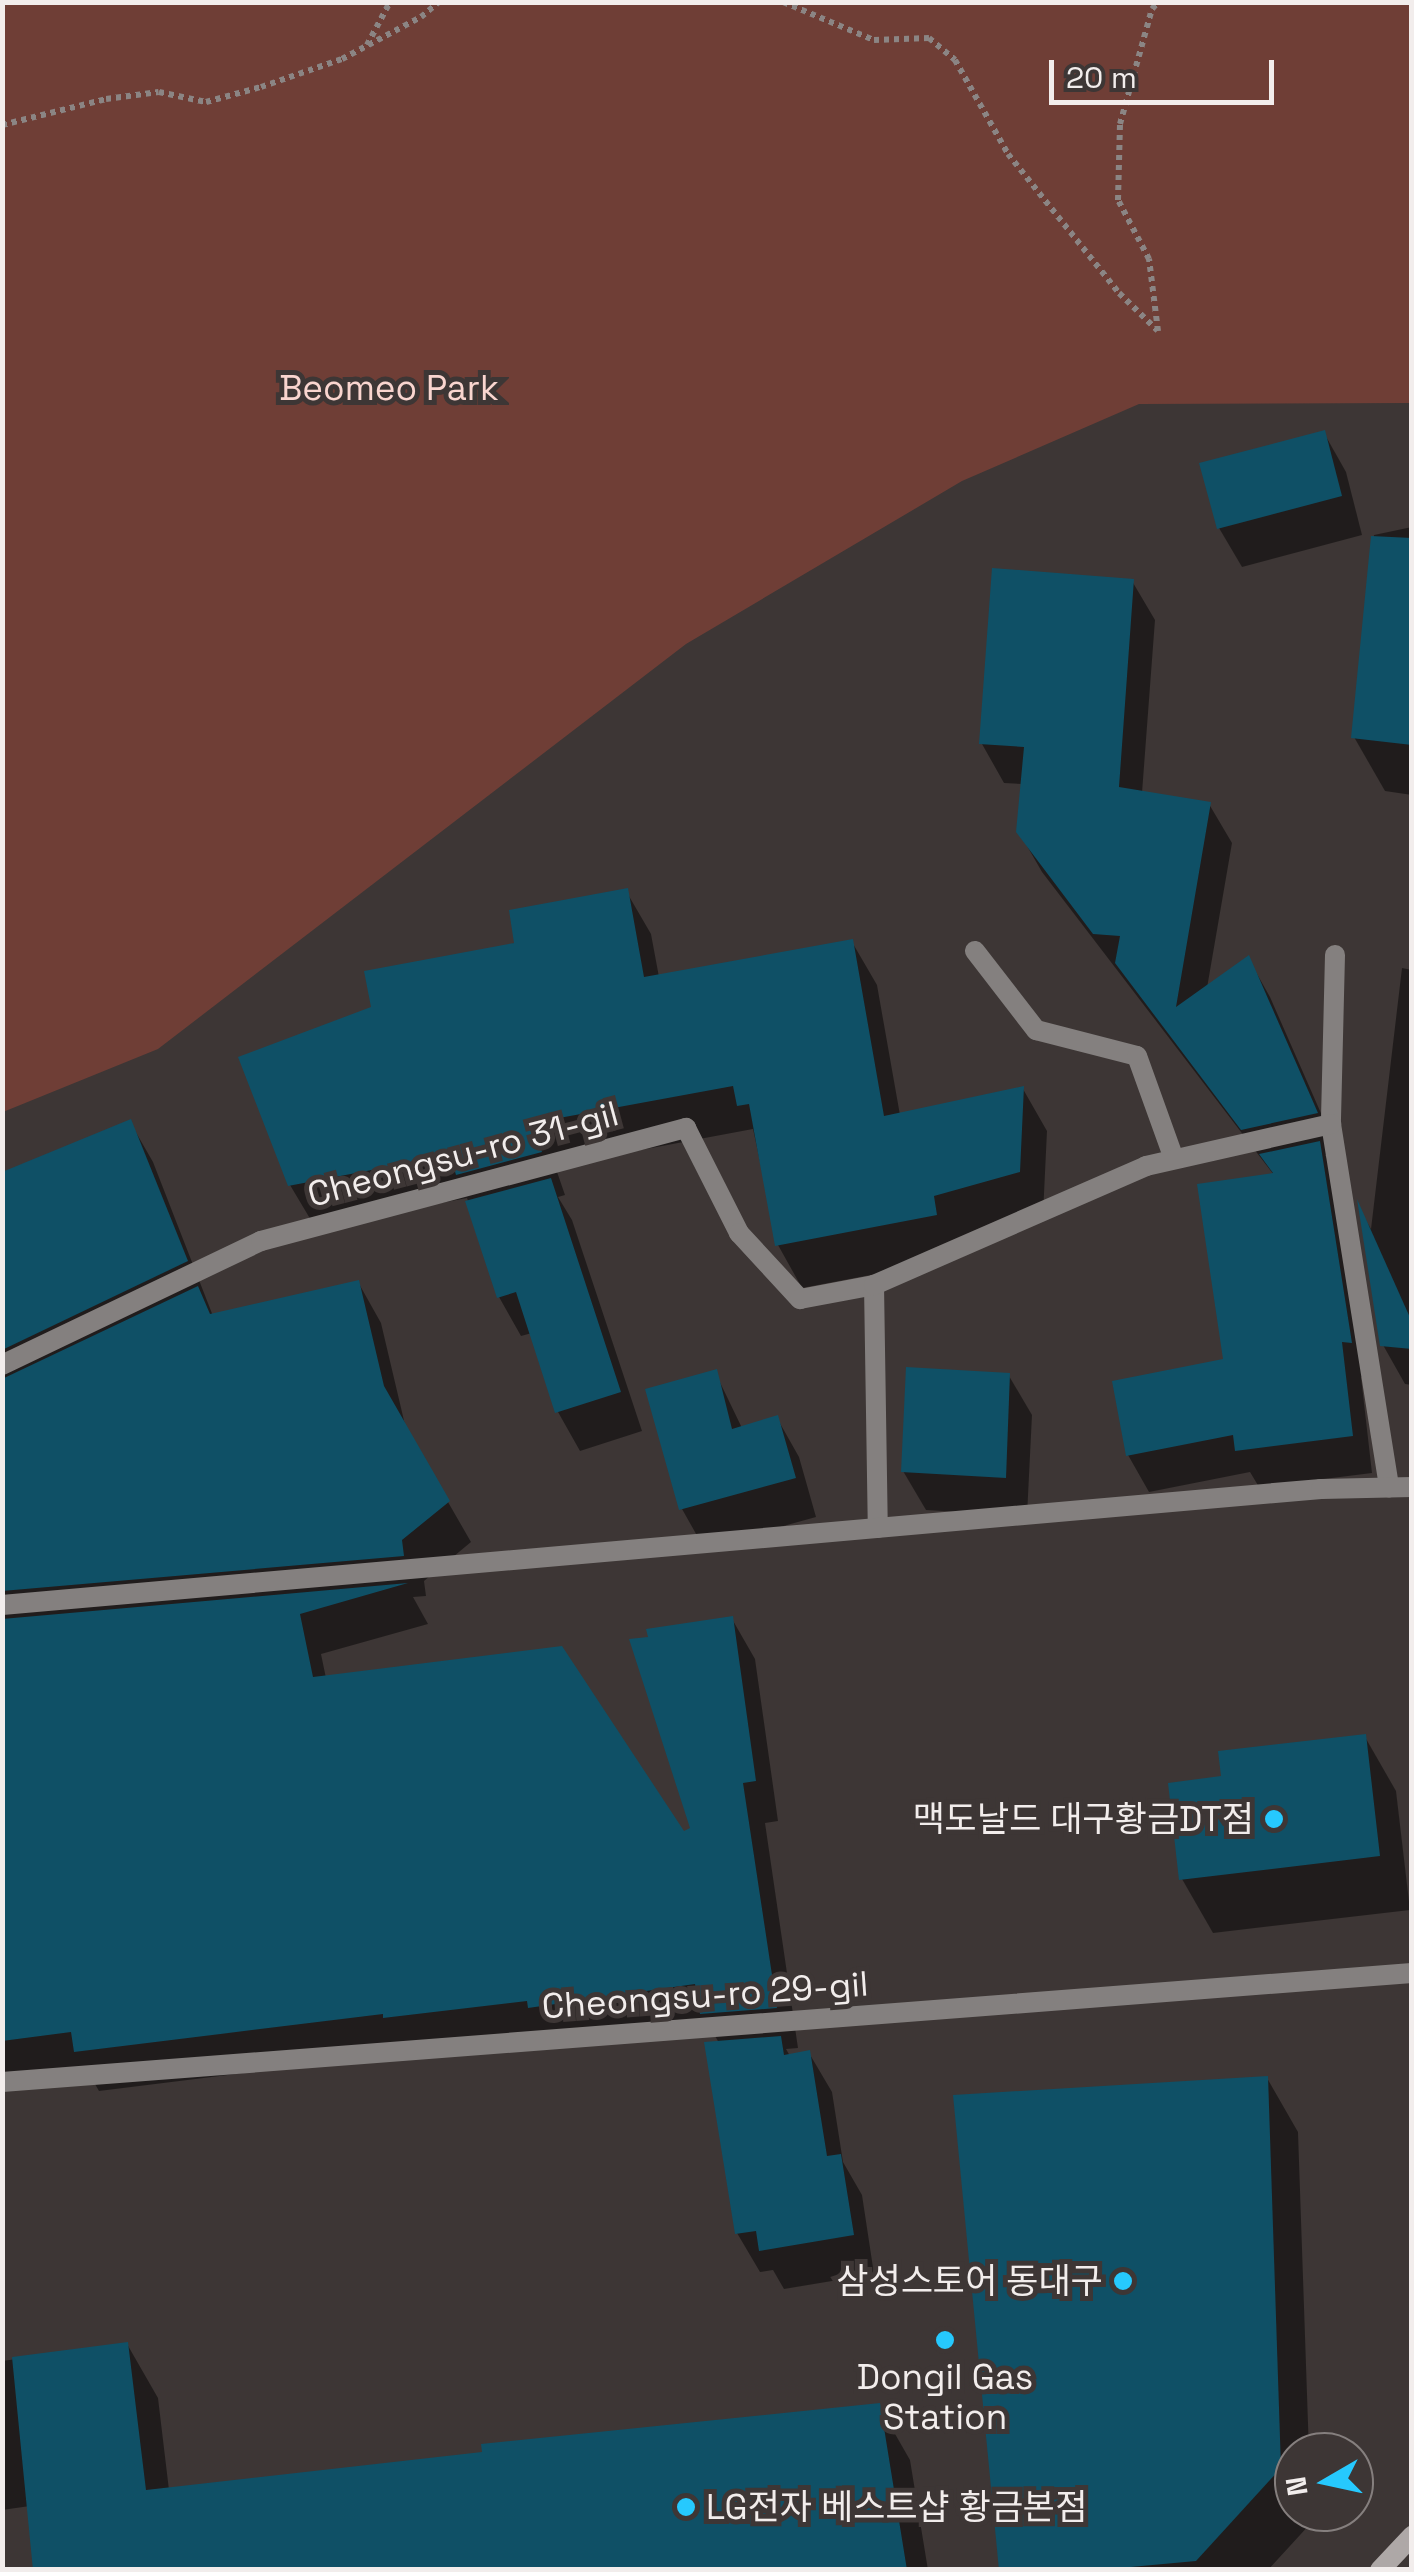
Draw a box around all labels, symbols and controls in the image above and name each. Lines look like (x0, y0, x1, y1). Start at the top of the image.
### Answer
scale bar (1054, 40, 1279, 102)
text: 20 m (1066, 58, 1137, 97)
park label: Beomeo Park (279, 367, 499, 409)
street label: Cheongsu-ro 31-gil (303, 1092, 623, 1216)
place label: 맥도날드 대구황금DT점 (912, 1798, 1254, 1840)
marker: 맥도날드 대구황금DT점 (1263, 1808, 1285, 1830)
street label: Cheongsu-ro 29-gil (540, 1963, 870, 2027)
place label: 삼성스토어 동대구 (836, 2260, 1103, 2302)
marker: 삼성스토어 동대구 (1112, 2270, 1134, 2292)
marker: Dongil Gas Station (934, 2329, 956, 2351)
place label: Dongil Gas Station (857, 2356, 1033, 2438)
north arrow (1274, 2432, 1374, 2532)
text: N (1277, 2474, 1316, 2498)
place label: LG전자 베스트샵 황금본점 (706, 2486, 1088, 2528)
marker: LG전자 베스트샵 황금본점 (675, 2496, 697, 2518)

